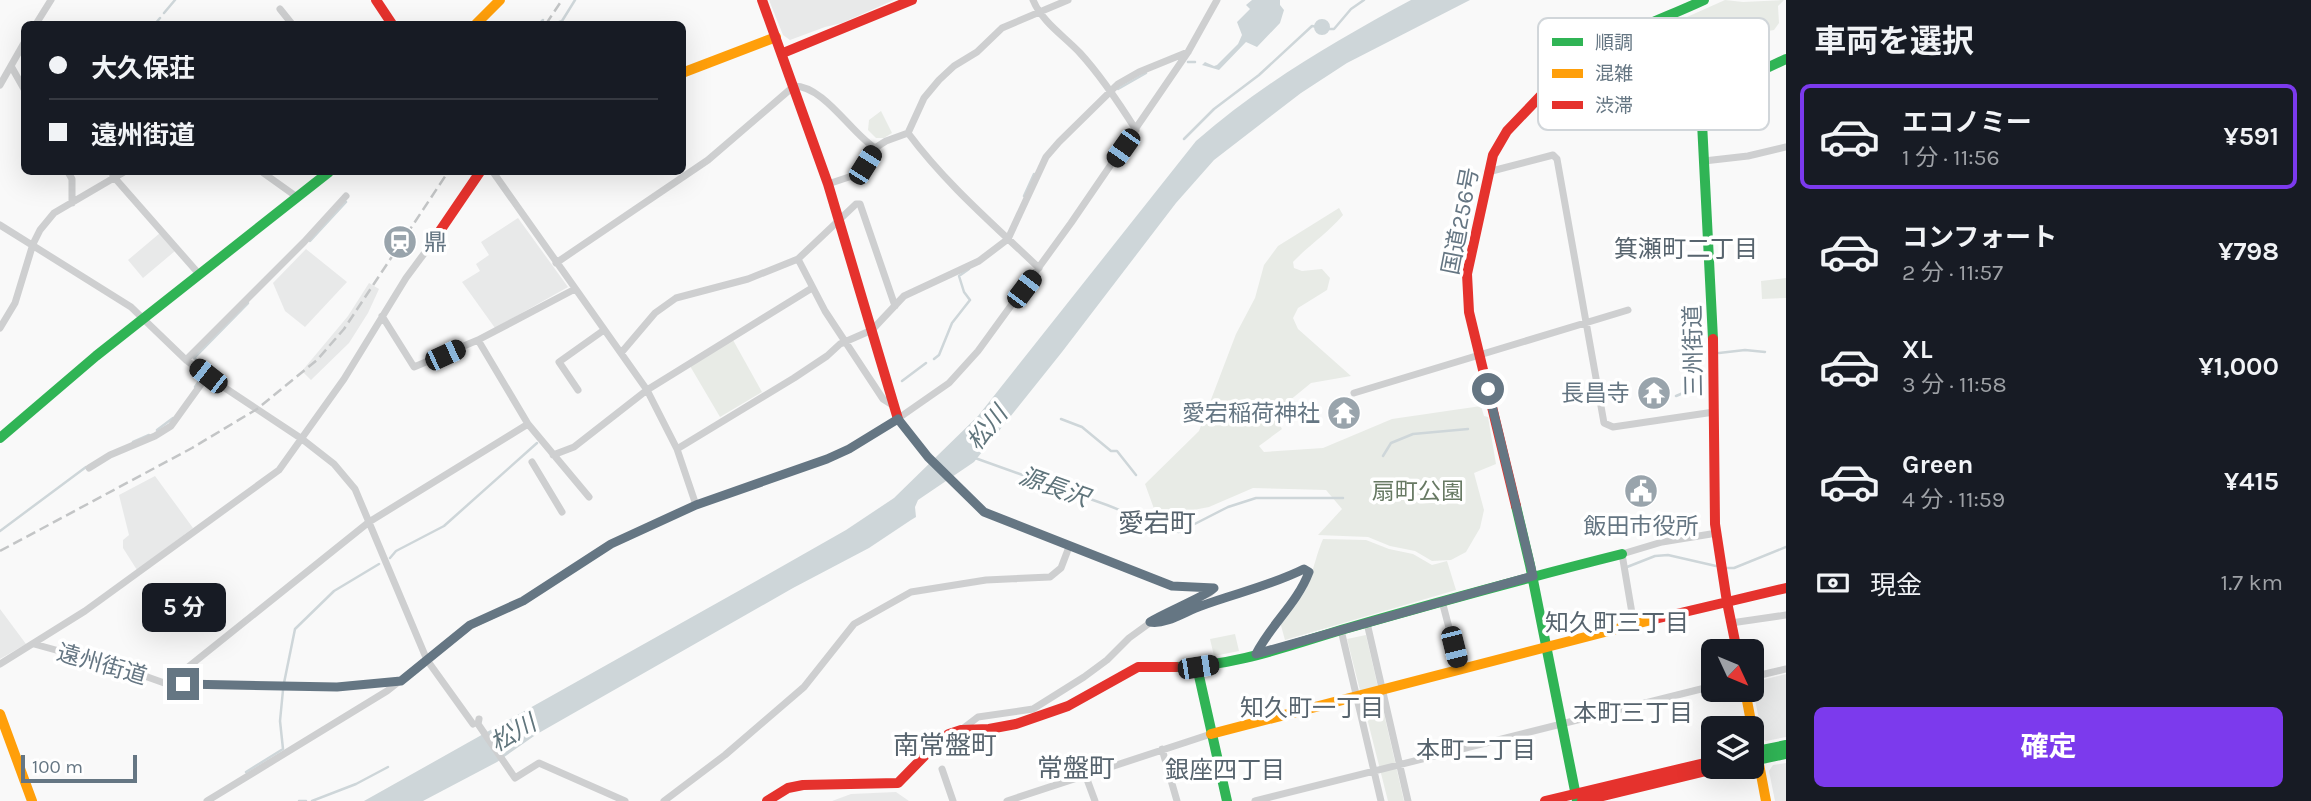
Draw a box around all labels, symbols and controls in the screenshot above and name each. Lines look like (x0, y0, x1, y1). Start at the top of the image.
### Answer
legend (1538, 18, 1769, 130)
text: 車両を選択 (1814, 23, 1974, 60)
text: 順調 (1595, 32, 1633, 54)
text: 大久保荘 (91, 53, 195, 84)
text: 混雑 (1595, 63, 1633, 85)
text: 渋滞 (1595, 95, 1633, 117)
icon: car (1818, 105, 1881, 168)
text: エコノミー (1902, 107, 2032, 138)
text: 遠州街道 (91, 120, 195, 151)
text: ¥591 (2223, 121, 2279, 152)
car (1103, 125, 1144, 171)
car (845, 142, 886, 188)
text: 1 分 · 11:56 (1902, 144, 2000, 171)
street label: 国道256号 (1437, 165, 1484, 277)
icon: car (1818, 220, 1881, 283)
text: コンフォート (1902, 222, 2057, 253)
station icon: 鼎 (381, 223, 419, 261)
place label: 鼎 (424, 229, 447, 256)
district label: 箕瀬町二丁目 (1614, 235, 1758, 263)
text: ¥798 (2218, 236, 2279, 267)
text: 2 分 · 11:57 (1902, 259, 2003, 286)
car (1003, 266, 1046, 312)
street label: 三州街道 (1679, 305, 1708, 397)
text: XL (1902, 334, 1933, 365)
icon: car (1818, 335, 1881, 398)
car (422, 337, 469, 373)
text: ¥1,000 (2199, 351, 2279, 382)
car (185, 355, 232, 397)
text: 3 分 · 11:58 (1902, 371, 2007, 398)
route start (1472, 373, 1504, 405)
temple icon: 長昌寺 (1635, 374, 1673, 412)
place label: 長昌寺 (1561, 380, 1630, 407)
temple icon: 愛宕稲荷神社 (1325, 394, 1363, 432)
water label: 松川 (961, 398, 1015, 455)
place label: 愛宕稲荷神社 (1182, 400, 1320, 427)
text: Green (1902, 449, 1974, 480)
icon: car (1818, 450, 1881, 513)
water label: 源長沢 (1015, 462, 1095, 513)
text: ¥415 (2224, 466, 2279, 497)
public building icon: 飯田市役所 (1622, 472, 1660, 510)
park label: 扇町公園 (1372, 478, 1464, 505)
text: 4 分 · 11:59 (1902, 486, 2005, 513)
district label: 愛宕町 (1118, 508, 1196, 539)
place label: 飯田市役所 (1584, 513, 1699, 540)
icon: cash (1814, 564, 1852, 602)
text: 1.7 km (2221, 569, 2283, 596)
text: 現金 (1870, 570, 1922, 601)
callout: 5 分 (141, 582, 225, 632)
text: 5 分 (163, 594, 205, 621)
district label: 知久町三丁目 (1545, 609, 1689, 637)
car (1439, 624, 1470, 670)
street label: 遠州街道 (54, 639, 150, 690)
north arrow (1701, 639, 1764, 702)
map controls (1701, 639, 1764, 779)
car (1176, 653, 1221, 681)
route end (167, 668, 199, 700)
district label: 知久町一丁目 (1240, 694, 1384, 722)
district label: 本町三丁目 (1573, 699, 1693, 727)
water label: 松川 (485, 707, 543, 757)
button: 確定 (1814, 707, 2283, 787)
button: layers (1701, 716, 1764, 779)
district label: 南常盤町 (893, 730, 997, 761)
district label: 本町二丁目 (1416, 736, 1536, 764)
scale bar (21, 752, 136, 784)
district label: 常盤町 (1037, 753, 1115, 784)
text: 100 m (32, 756, 83, 778)
district label: 銀座四丁目 (1165, 756, 1285, 784)

